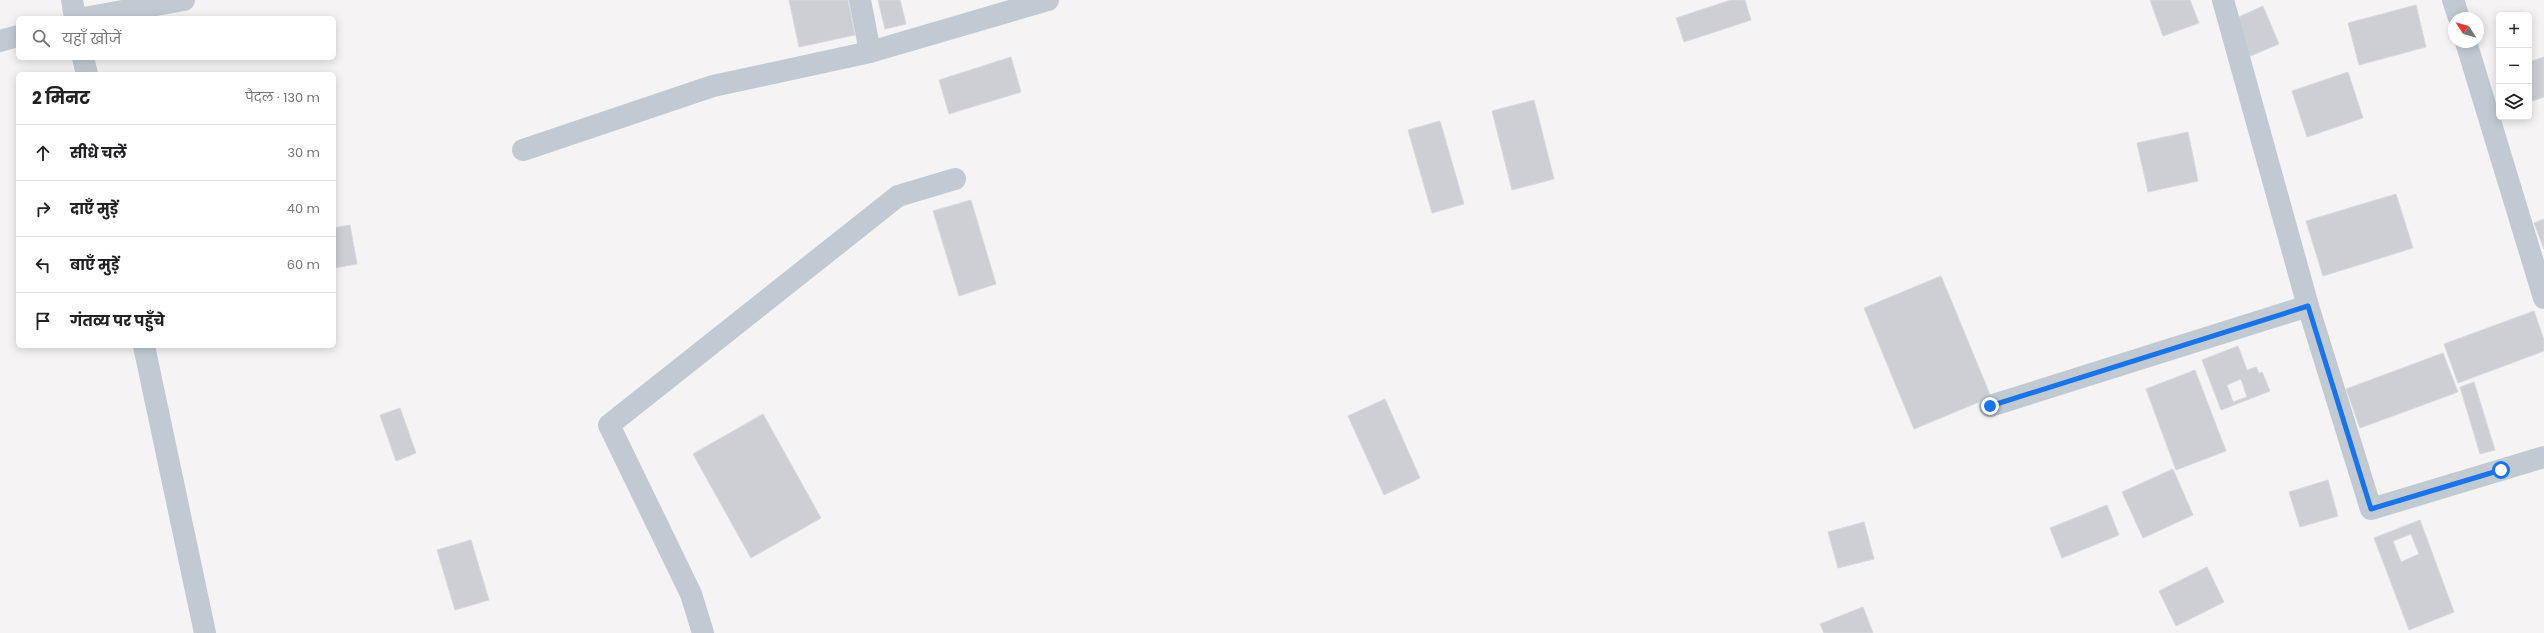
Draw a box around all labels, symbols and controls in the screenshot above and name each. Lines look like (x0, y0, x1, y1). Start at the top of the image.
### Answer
north arrow (2448, 12, 2484, 48)
map controls (2496, 12, 2532, 120)
button: + (2496, 12, 2532, 48)
search box (16, 16, 336, 60)
icon: search (30, 27, 52, 49)
text: यहाँ खोजें (62, 28, 121, 49)
button: − (2496, 48, 2532, 84)
button: layers (2496, 84, 2532, 120)
text: 2 मिनट (32, 86, 90, 110)
text: पैदल · 130 m (245, 88, 320, 107)
icon: ahead (32, 142, 54, 164)
text: सीधे चलें (70, 142, 126, 163)
text: 30 m (287, 143, 320, 162)
icon: right (32, 198, 54, 220)
text: दाएँ मुड़ें (70, 198, 118, 219)
text: 40 m (287, 199, 320, 218)
icon: left (32, 254, 54, 276)
text: बाएँ मुड़ें (70, 254, 119, 275)
text: 60 m (287, 255, 320, 274)
icon: arrive (32, 310, 54, 332)
text: गंतव्य पर पहुँचे (70, 310, 165, 331)
route end (1981, 397, 1999, 415)
route start (2492, 461, 2510, 479)

